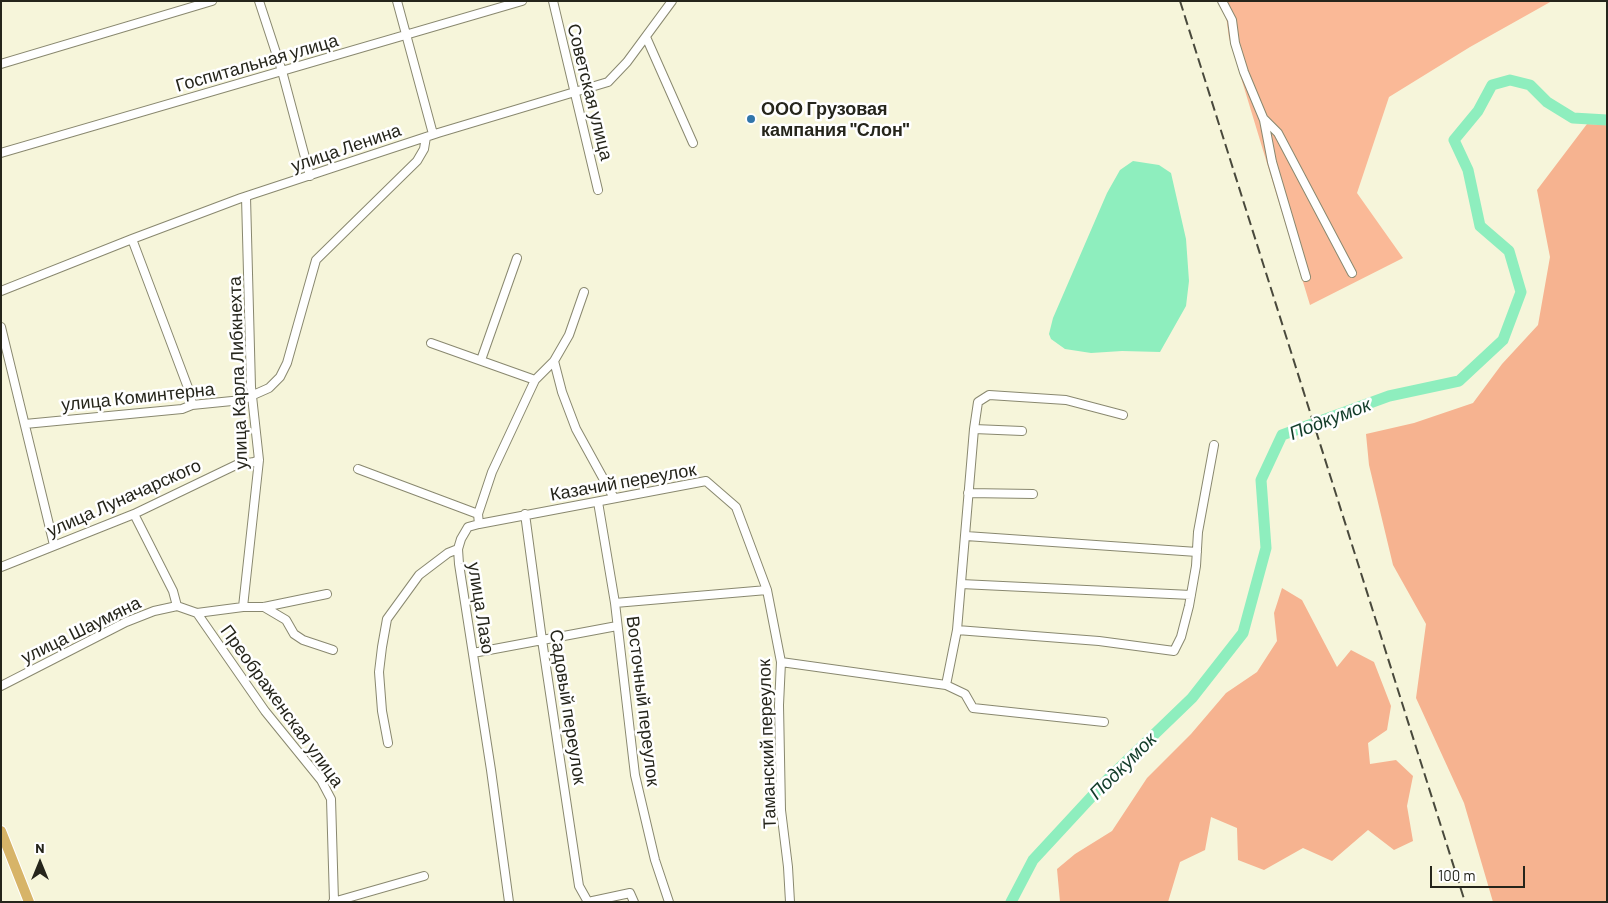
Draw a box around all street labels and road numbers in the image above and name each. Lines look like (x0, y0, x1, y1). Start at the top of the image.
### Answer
street label: Советская улица (563, 21, 617, 163)
street label: Госпитальная улица (173, 29, 341, 97)
street label: улица Ленина (288, 119, 404, 177)
street label: улица Карла Либкнехта (224, 276, 252, 470)
street label: улица Коминтерна (60, 378, 216, 416)
street label: улица Луначарского (44, 454, 204, 542)
street label: Казачий переулок (548, 459, 698, 505)
street label: улица Лазо (463, 560, 499, 656)
street label: улица Шаумяна (18, 592, 144, 668)
street label: Восточный переулок (622, 615, 664, 787)
street label: Преображенская улица (216, 621, 348, 791)
street label: Садовый переулок (545, 628, 591, 786)
street label: Таманский переулок (753, 659, 781, 829)

